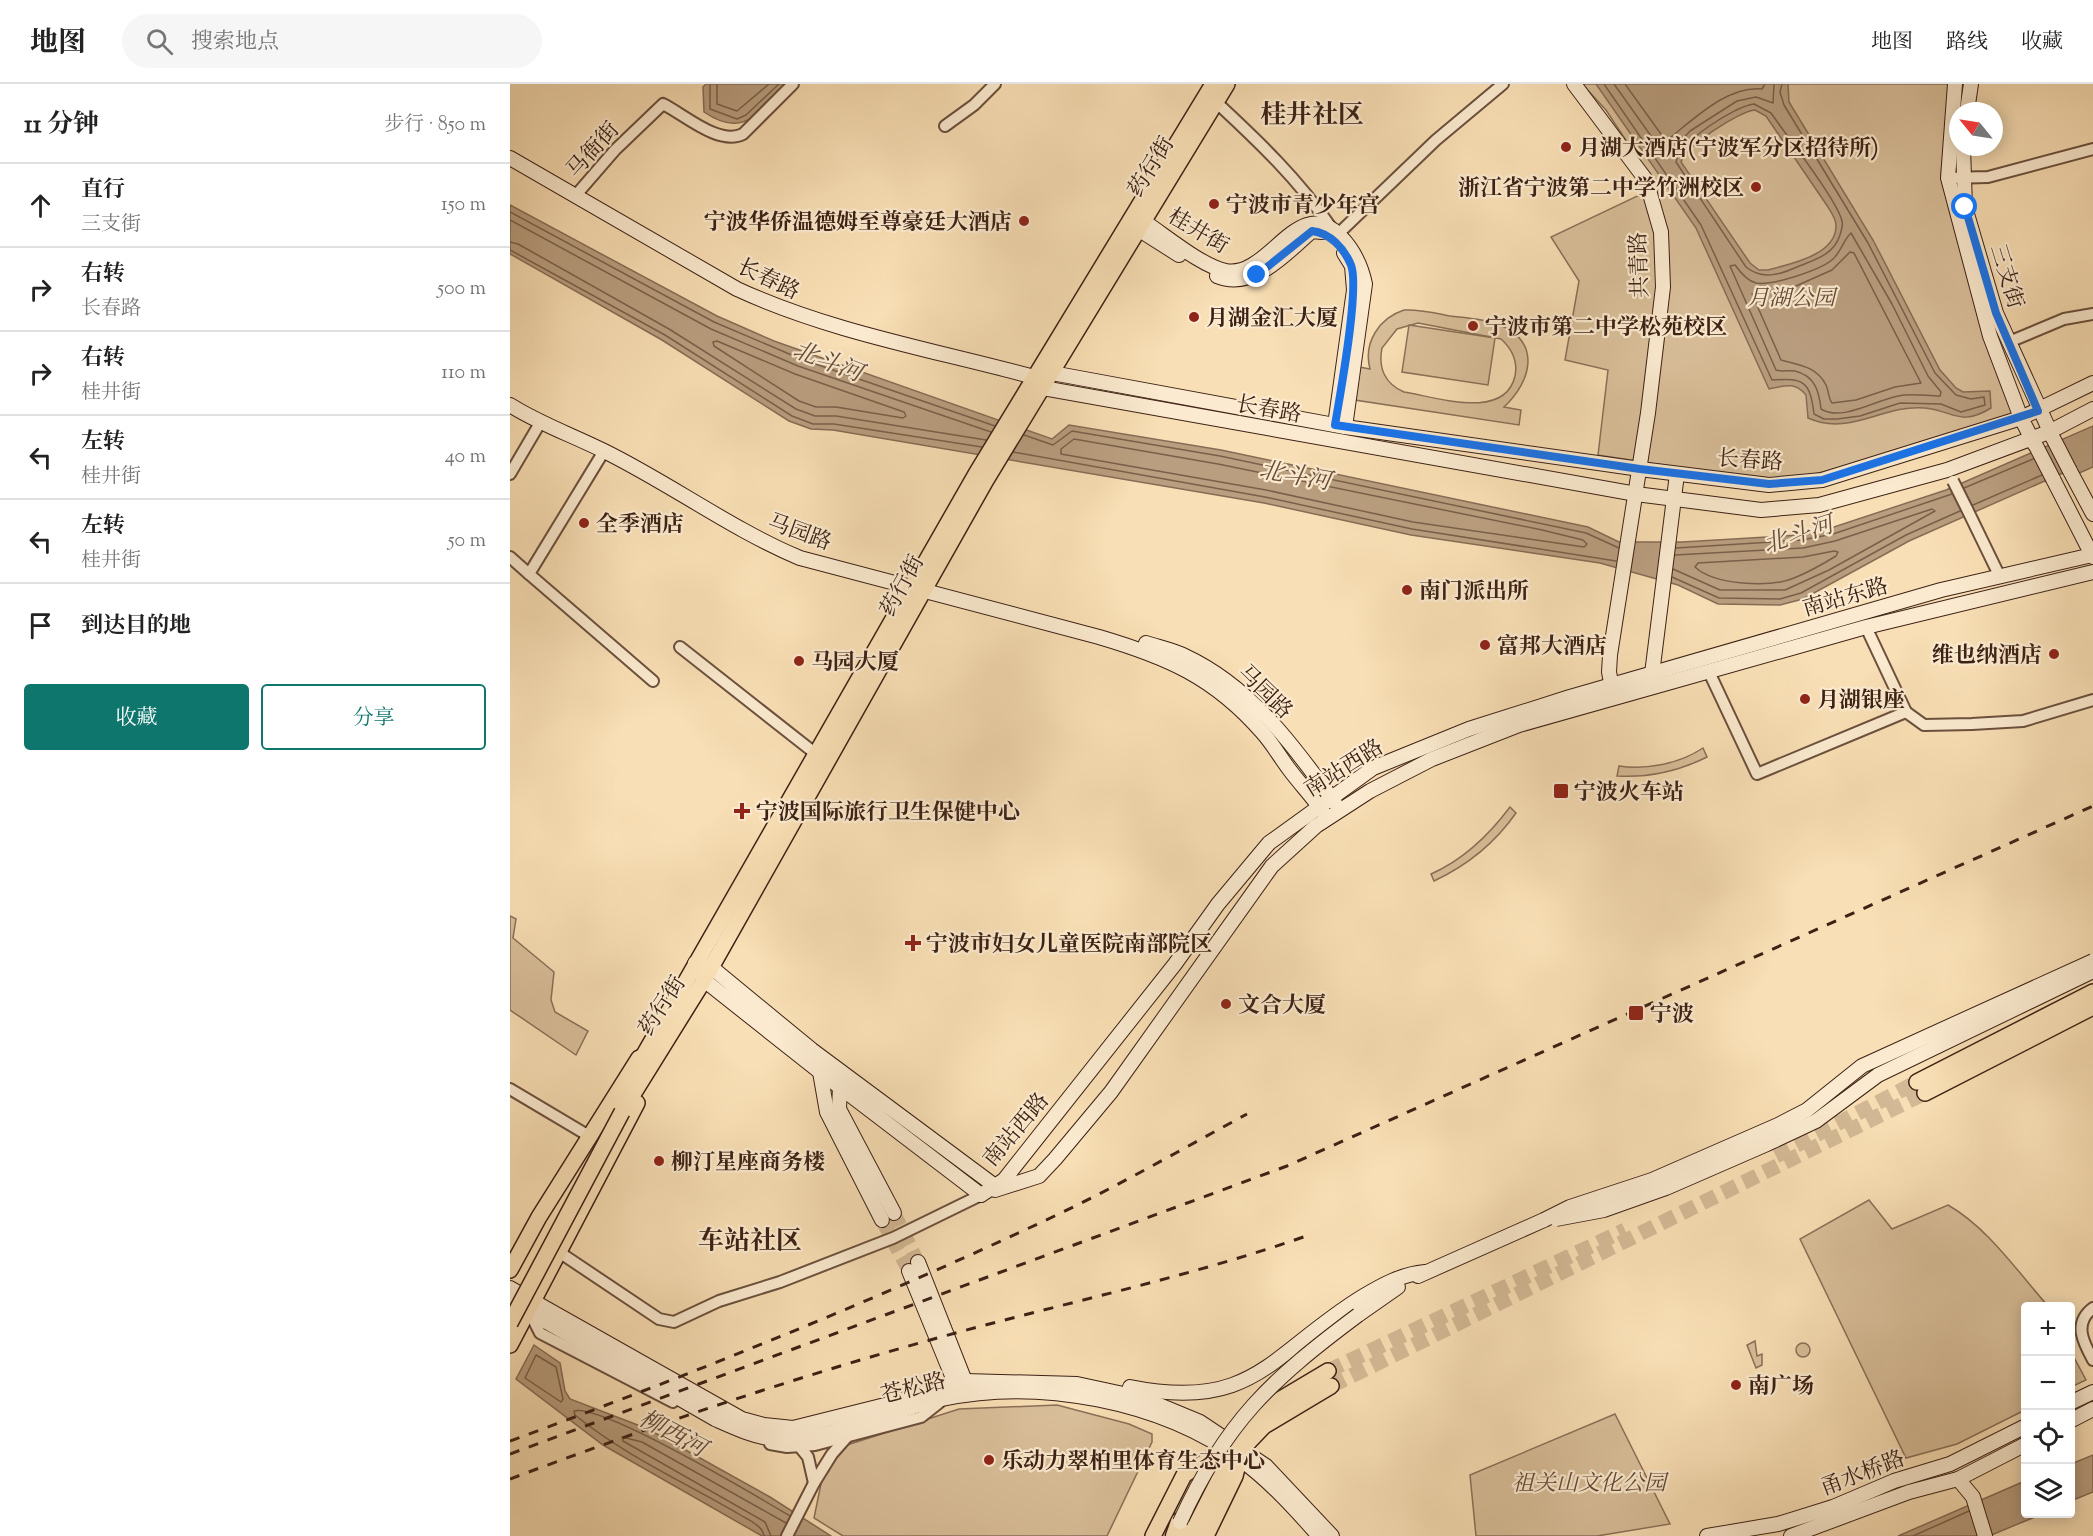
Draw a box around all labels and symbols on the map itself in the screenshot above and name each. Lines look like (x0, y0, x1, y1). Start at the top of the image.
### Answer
district label: 桂井社区 (1260, 98, 1364, 135)
north arrow (1949, 102, 2003, 156)
street label: 马衙街 (560, 116, 628, 186)
street label: 药行街 (1121, 131, 1184, 204)
place label: 月湖大酒店(宁波军分区招待所) (1578, 134, 1878, 166)
marker: 月湖大酒店(宁波军分区招待所) (1559, 140, 1573, 154)
place label: 浙江省宁波第二中学竹洲校区 (1458, 174, 1744, 206)
marker: 浙江省宁波第二中学竹洲校区 (1749, 180, 1763, 194)
place label: 宁波市青少年宫 (1226, 191, 1380, 223)
route start (1951, 193, 1977, 219)
marker: 宁波市青少年宫 (1207, 197, 1221, 211)
street label: 桂井街 (1161, 202, 1234, 263)
place label: 宁波华侨温德姆至尊豪廷大酒店 (704, 208, 1012, 240)
marker: 宁波华侨温德姆至尊豪廷大酒店 (1017, 214, 1031, 228)
street label: 共青路 (1624, 231, 1658, 298)
street label: 三支街 (1980, 241, 2030, 313)
street label: 长春路 (731, 252, 804, 309)
route end (1243, 261, 1269, 287)
park label: 月湖公园 (1747, 284, 1838, 316)
place label: 月湖金汇大厦 (1206, 304, 1338, 336)
marker: 月湖金汇大厦 (1187, 310, 1201, 324)
place label: 宁波市第二中学松苑校区 (1485, 313, 1727, 345)
marker: 宁波市第二中学松苑校区 (1466, 319, 1480, 333)
water label: 北斗河 (788, 334, 871, 393)
street label: 长春路 (1233, 389, 1304, 432)
street label: 长春路 (1716, 444, 1784, 480)
water label: 北斗河 (1256, 454, 1337, 501)
street label: 马园路 (762, 507, 835, 560)
water label: 北斗河 (1759, 507, 1842, 563)
place label: 全季酒店 (596, 510, 684, 542)
marker: 全季酒店 (577, 516, 591, 530)
street label: 药行街 (874, 550, 934, 623)
street label: 南站东路 (1799, 571, 1893, 626)
place label: 南门派出所 (1419, 577, 1529, 609)
marker: 南门派出所 (1400, 583, 1414, 597)
place label: 富邦大酒店 (1497, 632, 1607, 664)
marker: 富邦大酒店 (1478, 638, 1492, 652)
place label: 维也纳酒店 (1932, 641, 2042, 673)
marker: 维也纳酒店 (2047, 647, 2061, 661)
place label: 马园大厦 (811, 648, 899, 680)
marker: 马园大厦 (792, 654, 806, 668)
street label: 马园路 (1229, 659, 1299, 728)
place label: 月湖银座 (1817, 686, 1905, 718)
marker: 月湖银座 (1798, 692, 1812, 706)
street label: 南站西路 (1299, 733, 1390, 806)
place label: 宁波火车站 (1574, 778, 1684, 810)
marker: 宁波火车站 (1552, 782, 1570, 800)
place label: 宁波国际旅行卫生保健中心 (756, 798, 1020, 830)
marker: 宁波国际旅行卫生保健中心 (733, 802, 751, 820)
place label: 宁波市妇女儿童医院南部院区 (926, 930, 1212, 962)
marker: 宁波市妇女儿童医院南部院区 (904, 934, 922, 952)
street label: 药行街 (632, 970, 695, 1043)
place label: 文合大厦 (1238, 991, 1326, 1023)
marker: 文合大厦 (1219, 997, 1233, 1011)
place label: 宁波 (1650, 1000, 1694, 1032)
marker: 宁波 (1627, 1004, 1645, 1022)
street label: 南站西路 (977, 1087, 1058, 1175)
place label: 柳汀星座商务楼 (671, 1148, 825, 1180)
marker: 柳汀星座商务楼 (652, 1154, 666, 1168)
district label: 车站社区 (698, 1224, 802, 1261)
street label: 苍松路 (878, 1366, 950, 1413)
place label: 南广场 (1748, 1372, 1814, 1404)
marker: 南广场 (1729, 1378, 1743, 1392)
water label: 柳西河 (632, 1403, 715, 1469)
street label: 甬水桥路 (1816, 1444, 1910, 1506)
place label: 乐动力翠柏里体育生态中心 (1001, 1447, 1265, 1479)
marker: 乐动力翠柏里体育生态中心 (982, 1453, 996, 1467)
park label: 祖关山文化公园 (1512, 1469, 1669, 1501)

